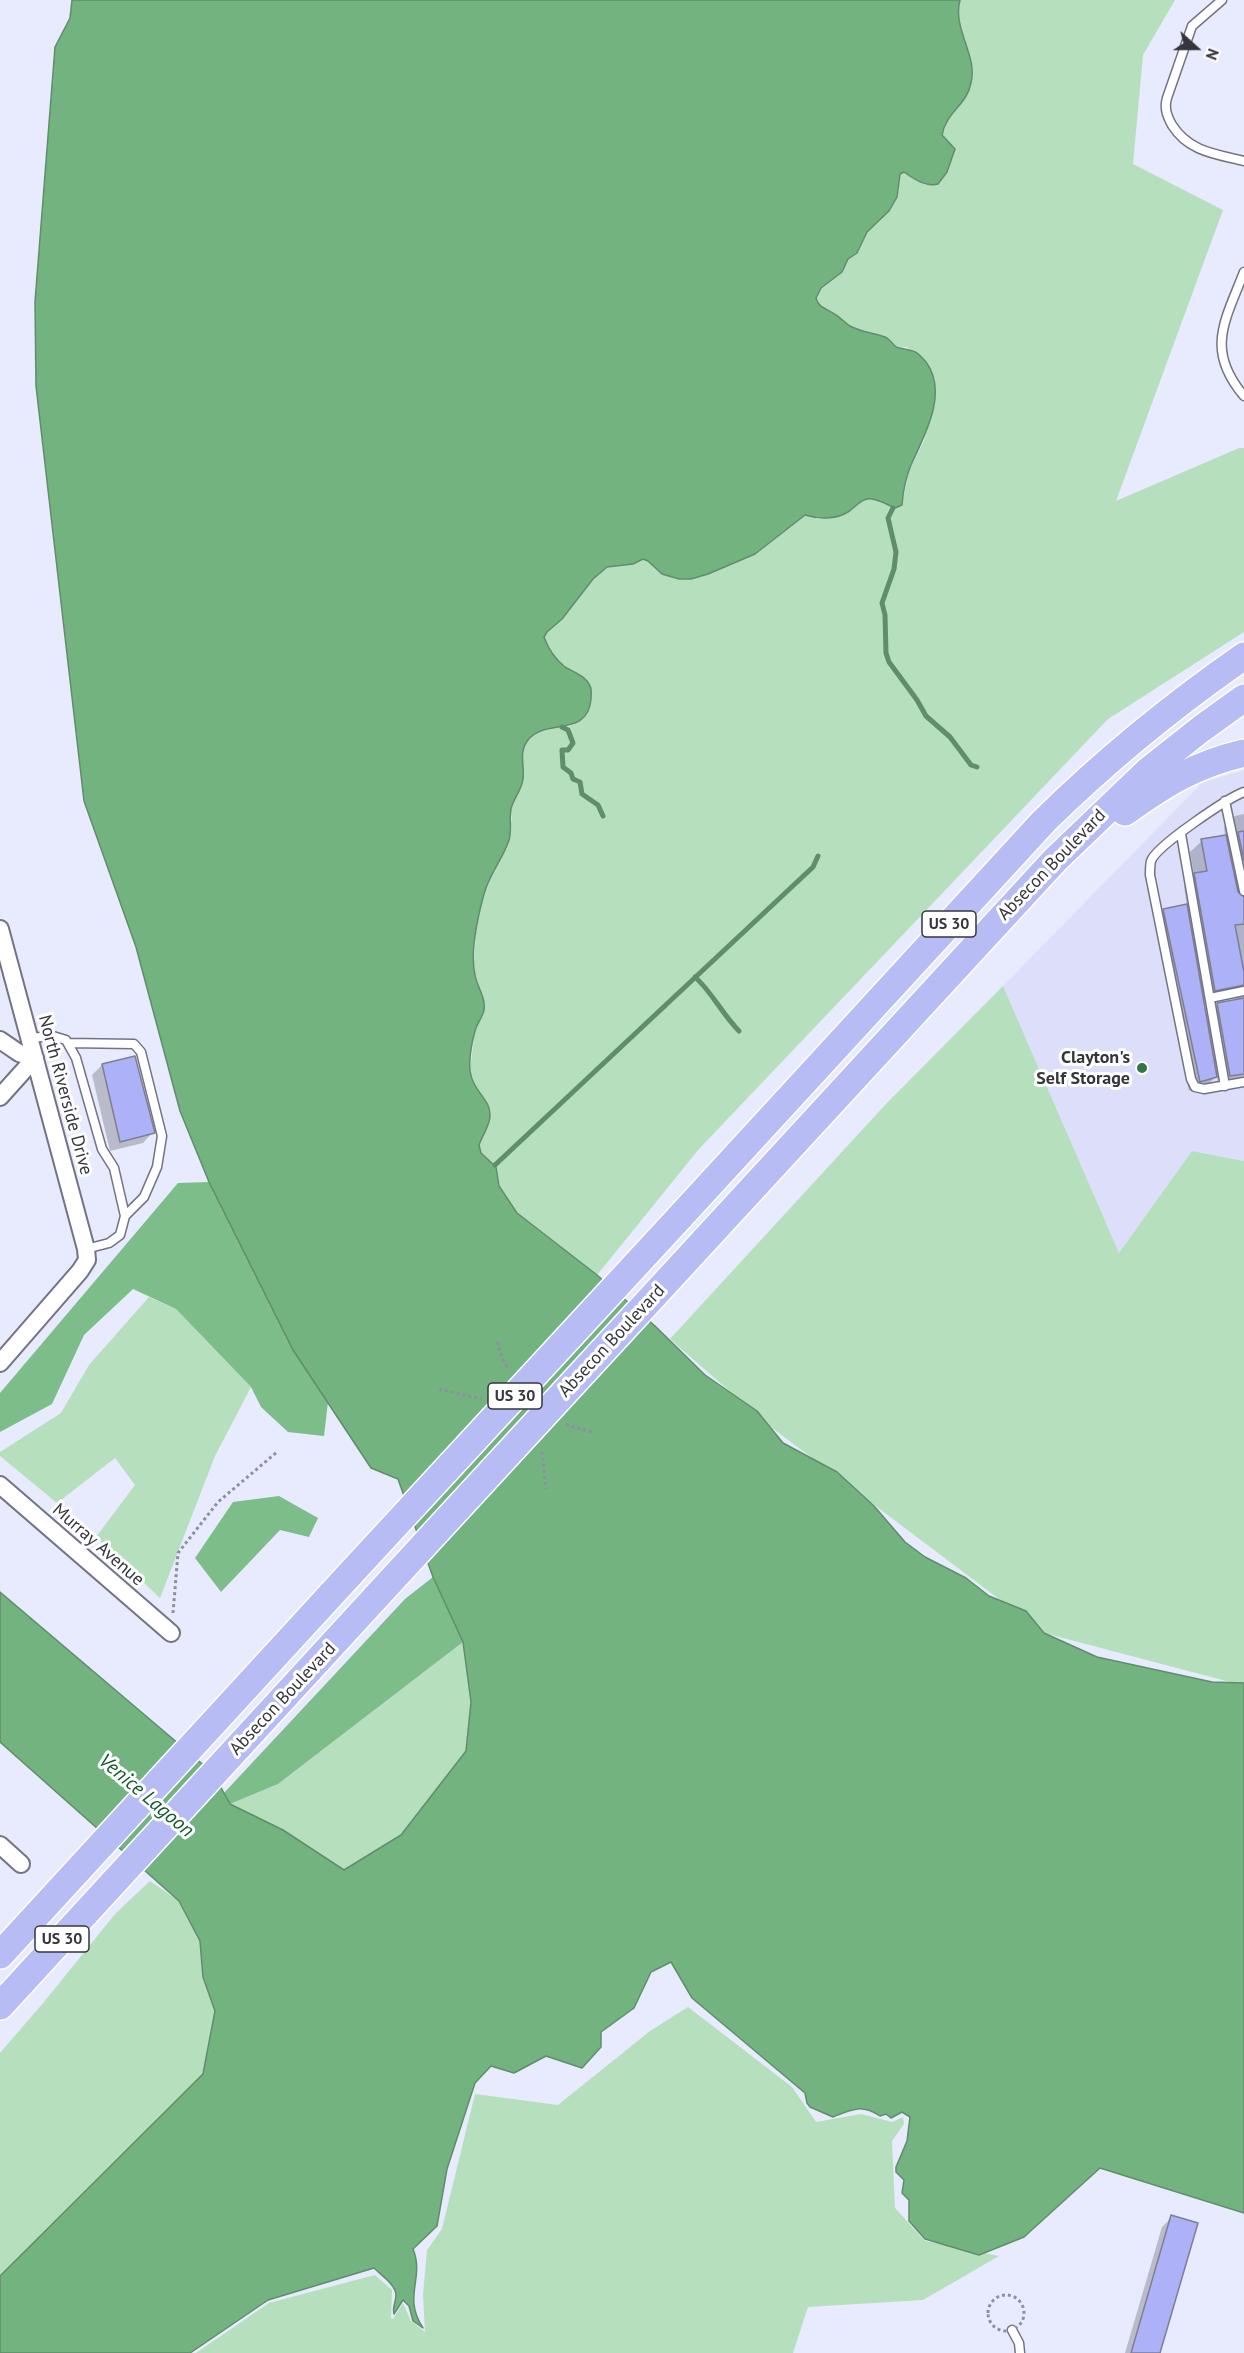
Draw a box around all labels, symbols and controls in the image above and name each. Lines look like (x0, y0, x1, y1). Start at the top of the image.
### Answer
north arrow (1166, 18, 1226, 78)
text: N (1202, 46, 1224, 63)
street label: Absecon Boulevard (994, 805, 1110, 925)
road number: US 30 (922, 911, 976, 937)
street label: North Riverside Drive (33, 1013, 97, 1177)
place label: Clayton's Self Storage (1036, 1047, 1130, 1090)
marker: Clayton's Self Storage (1135, 1061, 1149, 1075)
street label: Absecon Boulevard (554, 1280, 670, 1402)
road number: US 30 (488, 1383, 542, 1409)
street label: Murray Avenue (48, 1499, 148, 1591)
street label: Absecon Boulevard (225, 1638, 341, 1760)
water label: Venice Lagoon (94, 1749, 198, 1843)
road number: US 30 (35, 1926, 89, 1952)

